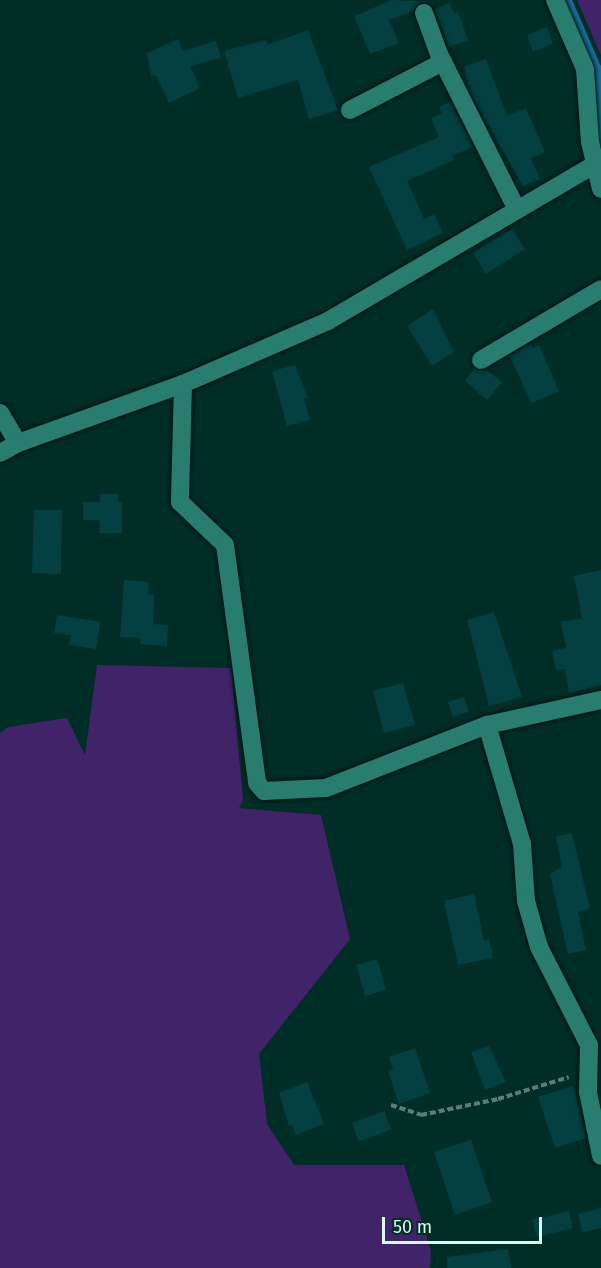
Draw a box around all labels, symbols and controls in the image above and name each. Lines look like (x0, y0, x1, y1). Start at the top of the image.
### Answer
scale bar (385, 1205, 546, 1243)
text: 50 m (393, 1216, 432, 1238)

